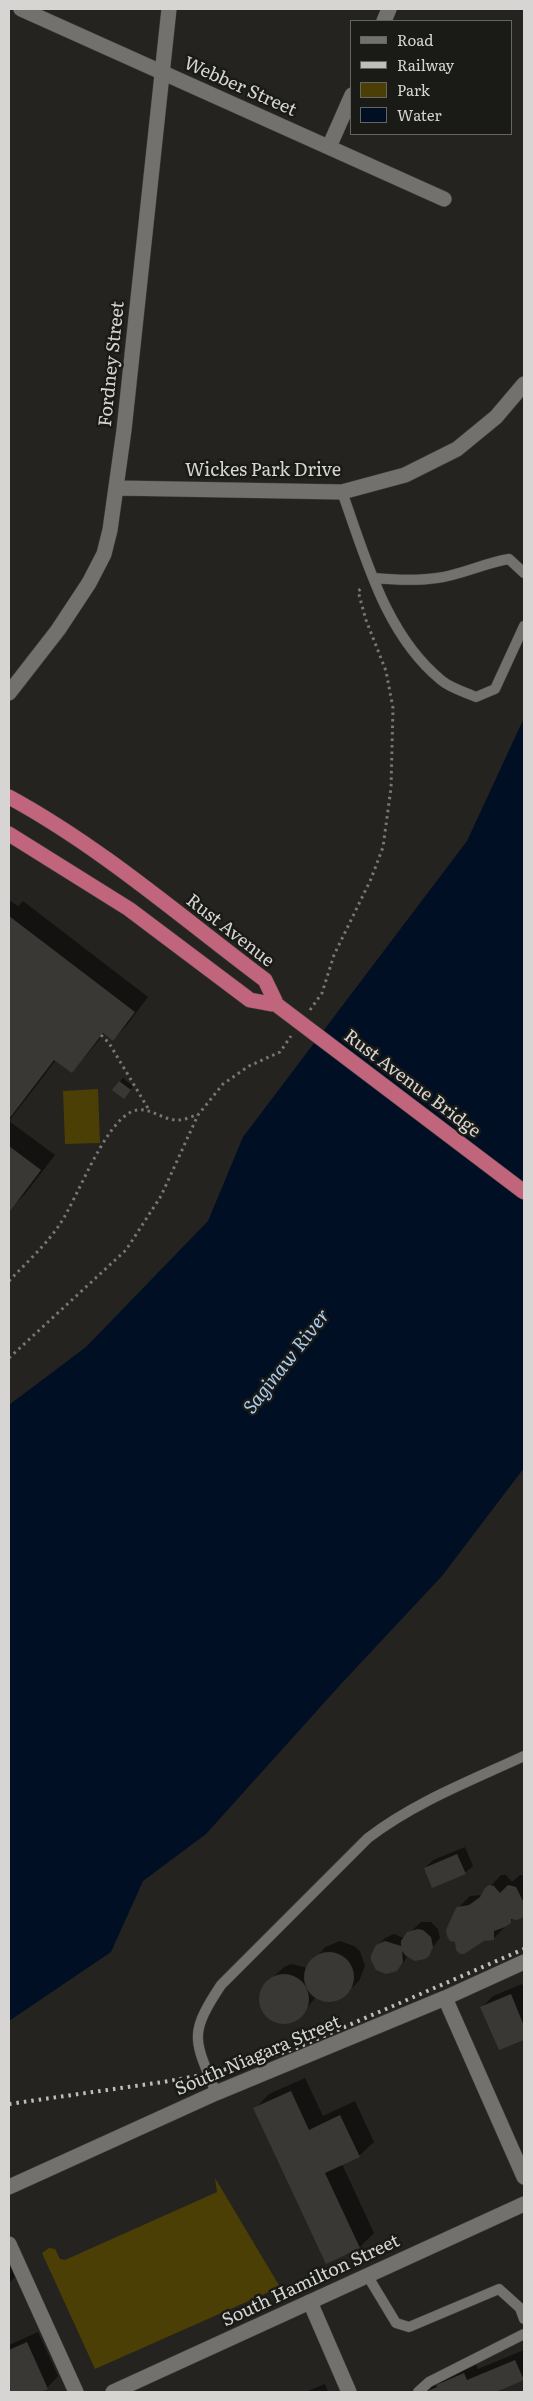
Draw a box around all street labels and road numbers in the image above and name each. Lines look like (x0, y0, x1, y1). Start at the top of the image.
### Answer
street label: Webber Street (180, 53, 300, 121)
street label: Fordney Street (95, 300, 129, 428)
street label: Wickes Park Drive (185, 460, 341, 482)
street label: Rust Avenue (182, 890, 278, 972)
street label: Rust Avenue Bridge (339, 1026, 485, 1142)
street label: South Niagara Street (172, 2011, 344, 2101)
street label: South Hamilton Street (219, 2230, 403, 2332)

